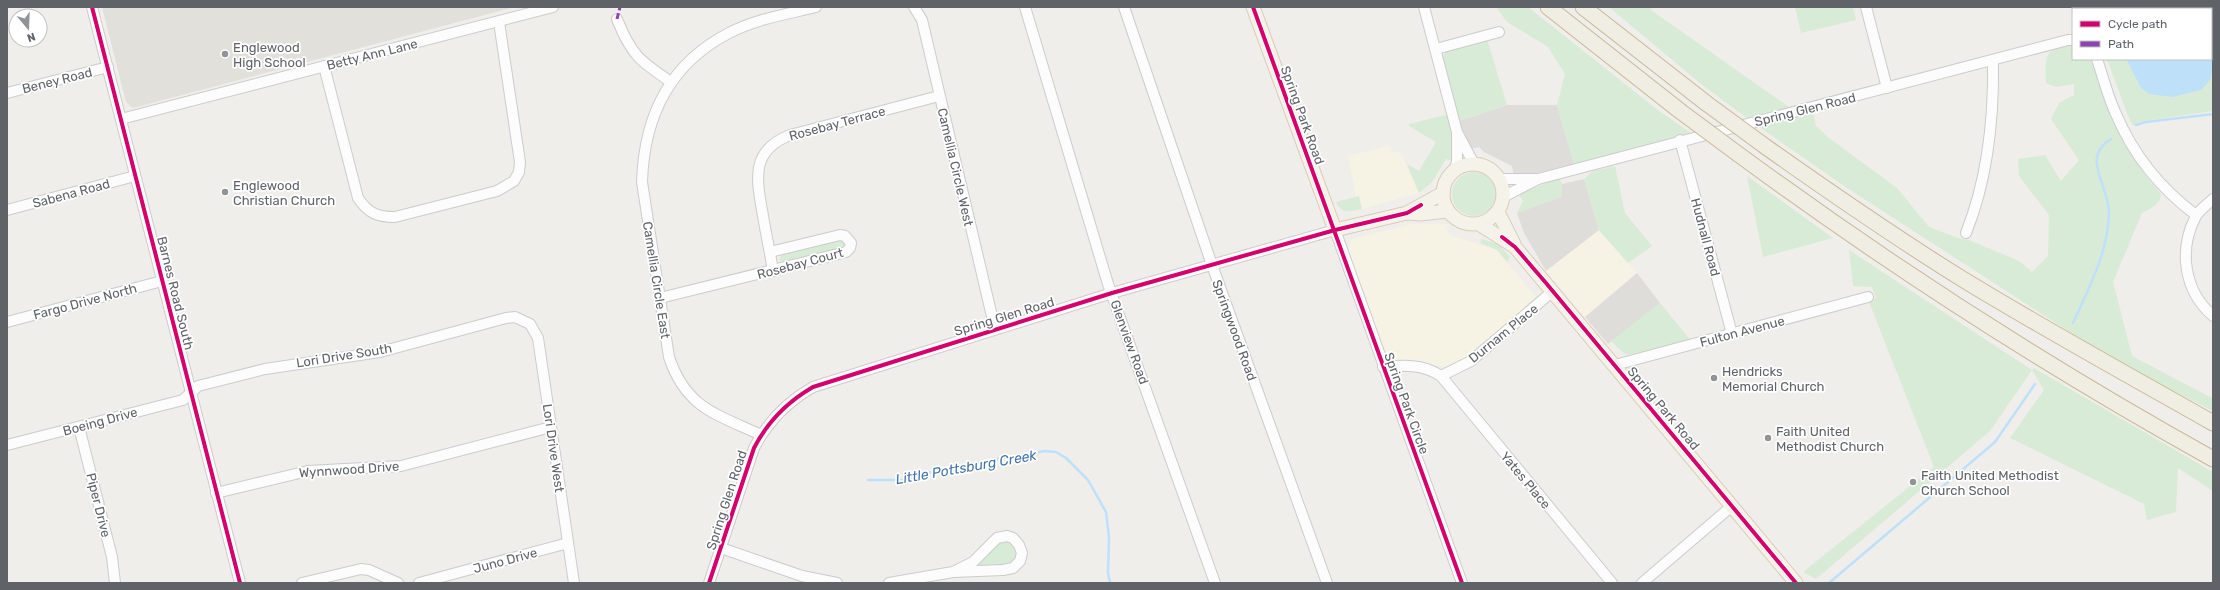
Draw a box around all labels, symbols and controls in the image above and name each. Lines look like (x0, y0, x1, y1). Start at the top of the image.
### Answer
north arrow (8, 8, 48, 48)
legend (2072, 8, 2212, 60)
text: Cycle path (2108, 17, 2167, 31)
text: N (25, 30, 37, 44)
street label: Betty Ann Lane (325, 36, 419, 73)
text: Path (2108, 37, 2134, 51)
place label: Englewood High School (233, 40, 306, 71)
marker: Englewood High School (220, 49, 230, 59)
street label: Spring Park Road (1277, 64, 1327, 167)
street label: Beney Road (21, 65, 94, 96)
street label: Spring Glen Road (1753, 90, 1858, 130)
street label: Rosebay Terrace (787, 103, 887, 144)
street label: Camellia Circle West (935, 107, 976, 228)
street label: Sabena Road (31, 176, 111, 211)
place label: Englewood Christian Church (233, 178, 335, 208)
marker: Englewood Christian Church (220, 187, 230, 197)
street label: Hudnall Road (1688, 196, 1723, 278)
street label: Camellia Circle East (640, 220, 673, 340)
street label: Barnes Road South (154, 235, 197, 351)
street label: Rosebay Court (755, 245, 845, 282)
street label: Springwood Road (1208, 278, 1260, 383)
street label: Fargo Drive North (32, 280, 139, 323)
street label: Spring Glen Road (952, 294, 1056, 340)
street label: Glenview Road (1107, 298, 1152, 386)
street label: Durnam Place (1466, 301, 1541, 366)
street label: Fulton Avenue (1698, 313, 1786, 350)
street label: Lori Drive South (295, 341, 393, 370)
street label: Spring Park Circle (1380, 350, 1432, 456)
street label: Spring Park Road (1624, 364, 1703, 453)
place label: Hendricks Memorial Church (1722, 364, 1825, 394)
marker: Hendricks Memorial Church (1709, 373, 1719, 383)
street label: Lori Drive West (540, 403, 567, 493)
street label: Boeing Drive (61, 404, 139, 440)
place label: Faith United Methodist Church (1776, 424, 1884, 454)
marker: Faith United Methodist Church (1763, 433, 1773, 443)
water label: Little Pottsburg Creek (894, 447, 1039, 488)
street label: Spring Glen Road (703, 448, 751, 552)
street label: Yates Place (1498, 449, 1554, 512)
street label: Wynnwood Drive (298, 459, 400, 480)
place label: Faith United Methodist Church School (1921, 468, 2059, 498)
street label: Piper Drive (83, 471, 114, 539)
marker: Faith United Methodist Church School (1908, 477, 1918, 487)
street label: Juno Drive (471, 545, 539, 576)

